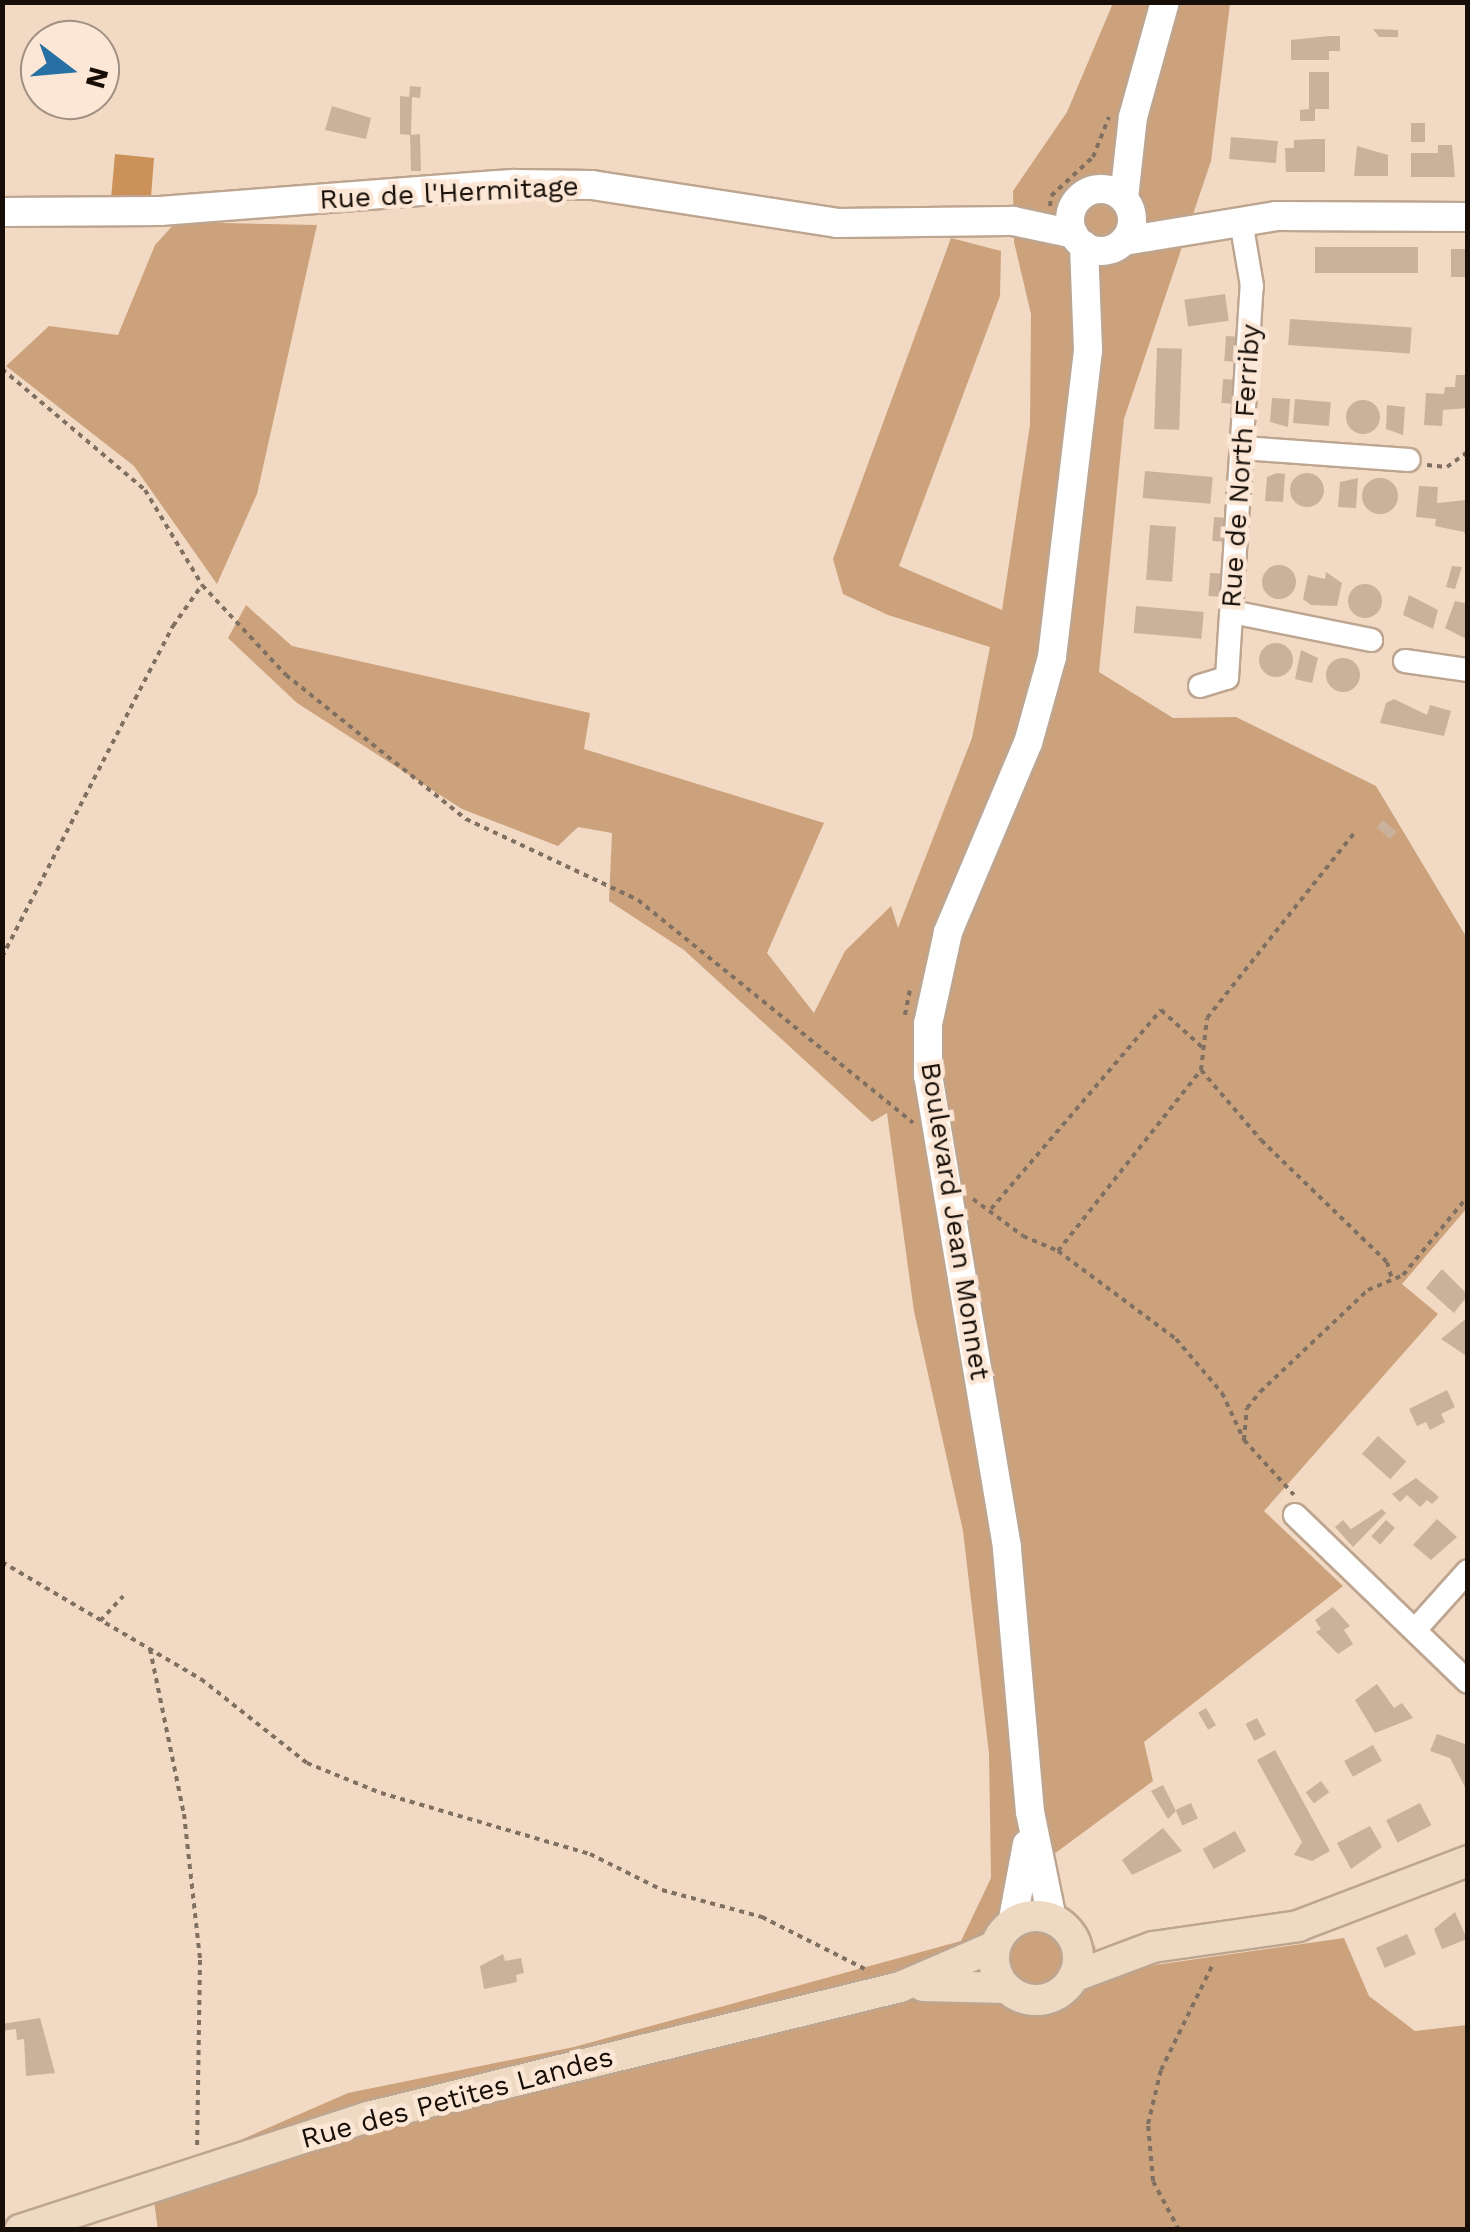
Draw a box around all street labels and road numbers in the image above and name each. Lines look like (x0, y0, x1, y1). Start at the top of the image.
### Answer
street label: Rue de l'Hermitage (318, 169, 580, 217)
street label: Rue de North Ferriby (1214, 323, 1268, 609)
street label: Boulevard Jean Monnet (913, 1059, 997, 1383)
street label: Rue des Petites Landes (297, 2040, 617, 2156)

